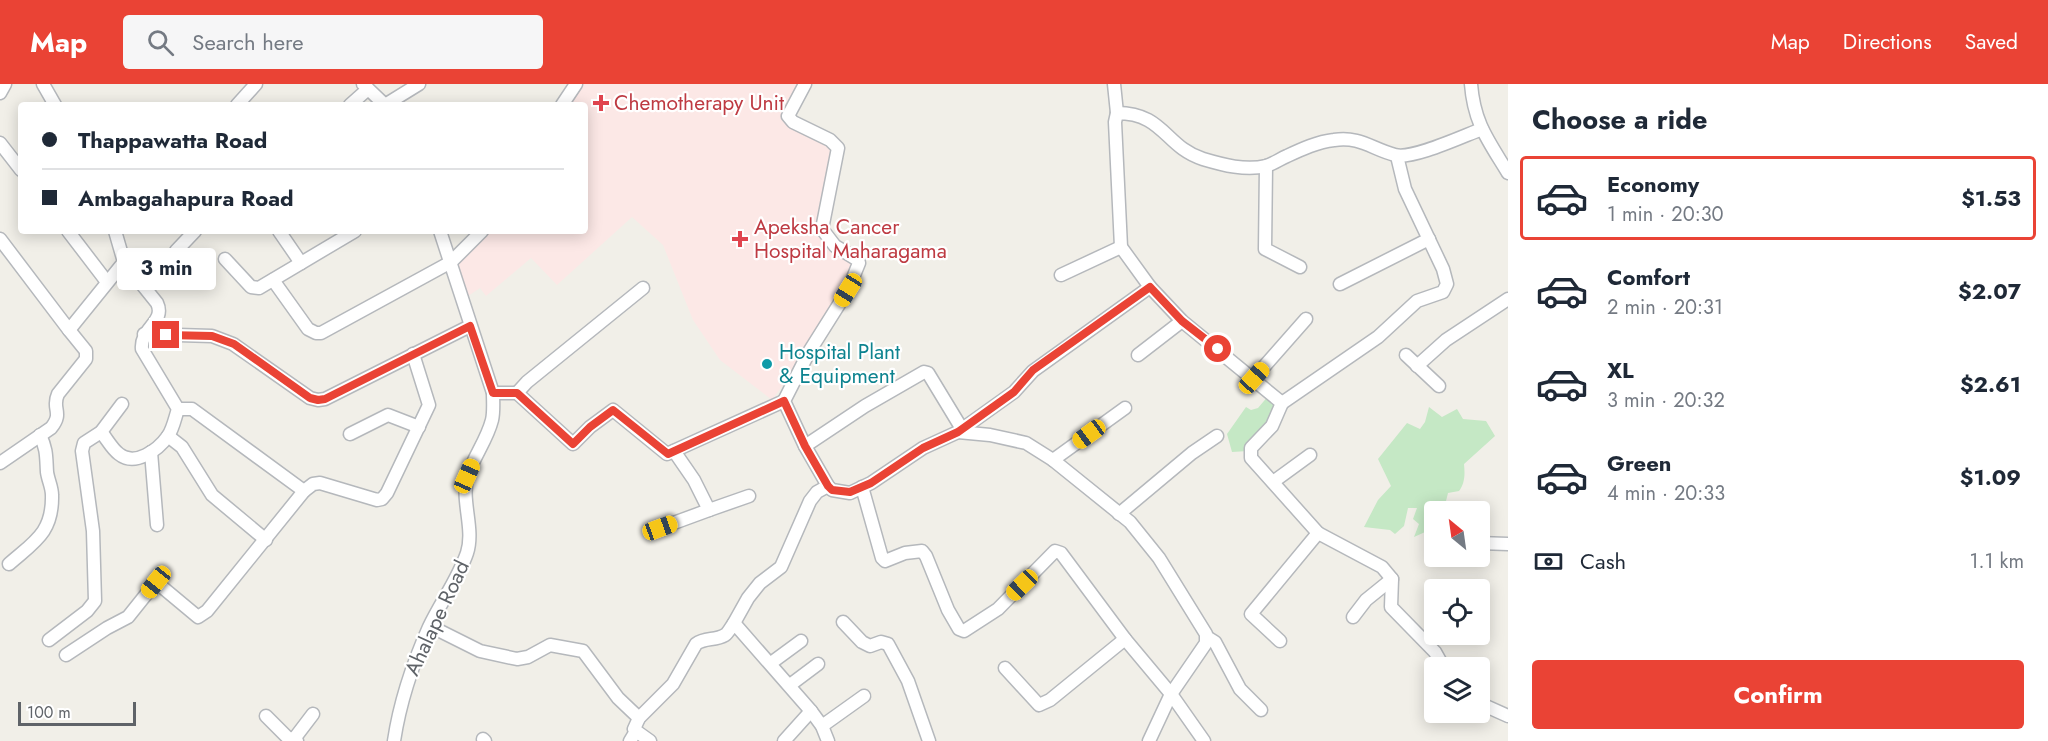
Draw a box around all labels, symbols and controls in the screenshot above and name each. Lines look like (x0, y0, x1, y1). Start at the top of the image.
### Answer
search box (123, 15, 543, 69)
text: Map (30, 22, 87, 63)
icon: search (144, 26, 177, 59)
text: Search here (192, 26, 304, 58)
text: Map (1771, 27, 1810, 57)
text: Directions (1843, 27, 1932, 57)
text: Saved (1965, 27, 2018, 57)
place label: Chemotherapy Unit (614, 88, 784, 118)
marker: Chemotherapy Unit (592, 94, 610, 112)
text: Choose a ride (1532, 100, 1707, 139)
text: Thappawatta Road (78, 124, 267, 156)
text: Economy (1607, 168, 1699, 200)
icon: car (1535, 171, 1589, 225)
text: Ambagahapura Road (78, 182, 294, 214)
text: $1.53 (1961, 182, 2021, 214)
text: 1 min · 20:30 (1607, 200, 1724, 229)
place label: Apeksha Cancer Hospital Maharagama (754, 212, 947, 266)
marker: Apeksha Cancer Hospital Maharagama (731, 230, 749, 248)
callout: 3 min (116, 248, 216, 290)
text: 3 min (141, 254, 192, 283)
text: Comfort (1607, 261, 1690, 293)
icon: car (1535, 264, 1589, 318)
car (831, 270, 865, 310)
text: $2.07 (1958, 275, 2021, 307)
text: 2 min · 20:31 (1607, 293, 1723, 322)
route end (152, 321, 179, 348)
route start (1204, 335, 1231, 362)
place label: Hospital Plant & Equipment (779, 337, 900, 391)
text: XL (1607, 354, 1634, 386)
marker: Hospital Plant & Equipment (760, 357, 774, 371)
icon: car (1535, 357, 1589, 411)
car (1235, 359, 1273, 397)
text: $2.61 (1960, 368, 2021, 400)
text: 3 min · 20:32 (1607, 386, 1725, 415)
car (1069, 416, 1109, 452)
text: Green (1607, 447, 1671, 479)
icon: car (1535, 450, 1589, 504)
car (451, 456, 483, 496)
text: $1.09 (1960, 461, 2021, 493)
text: 4 min · 20:33 (1607, 479, 1725, 508)
north arrow (1424, 501, 1490, 567)
map controls (1424, 501, 1490, 723)
car (640, 513, 680, 543)
icon: cash (1532, 545, 1565, 578)
text: Cash (1580, 545, 1626, 577)
text: 1.1 km (1970, 547, 2024, 576)
street label: Ahalape Road (397, 555, 477, 681)
car (138, 562, 174, 602)
car (1003, 566, 1041, 604)
button: locate (1424, 579, 1490, 645)
button: layers (1424, 657, 1490, 723)
button: Confirm (1532, 660, 2024, 729)
scale bar (18, 699, 136, 726)
text: 100 m (27, 701, 71, 724)

